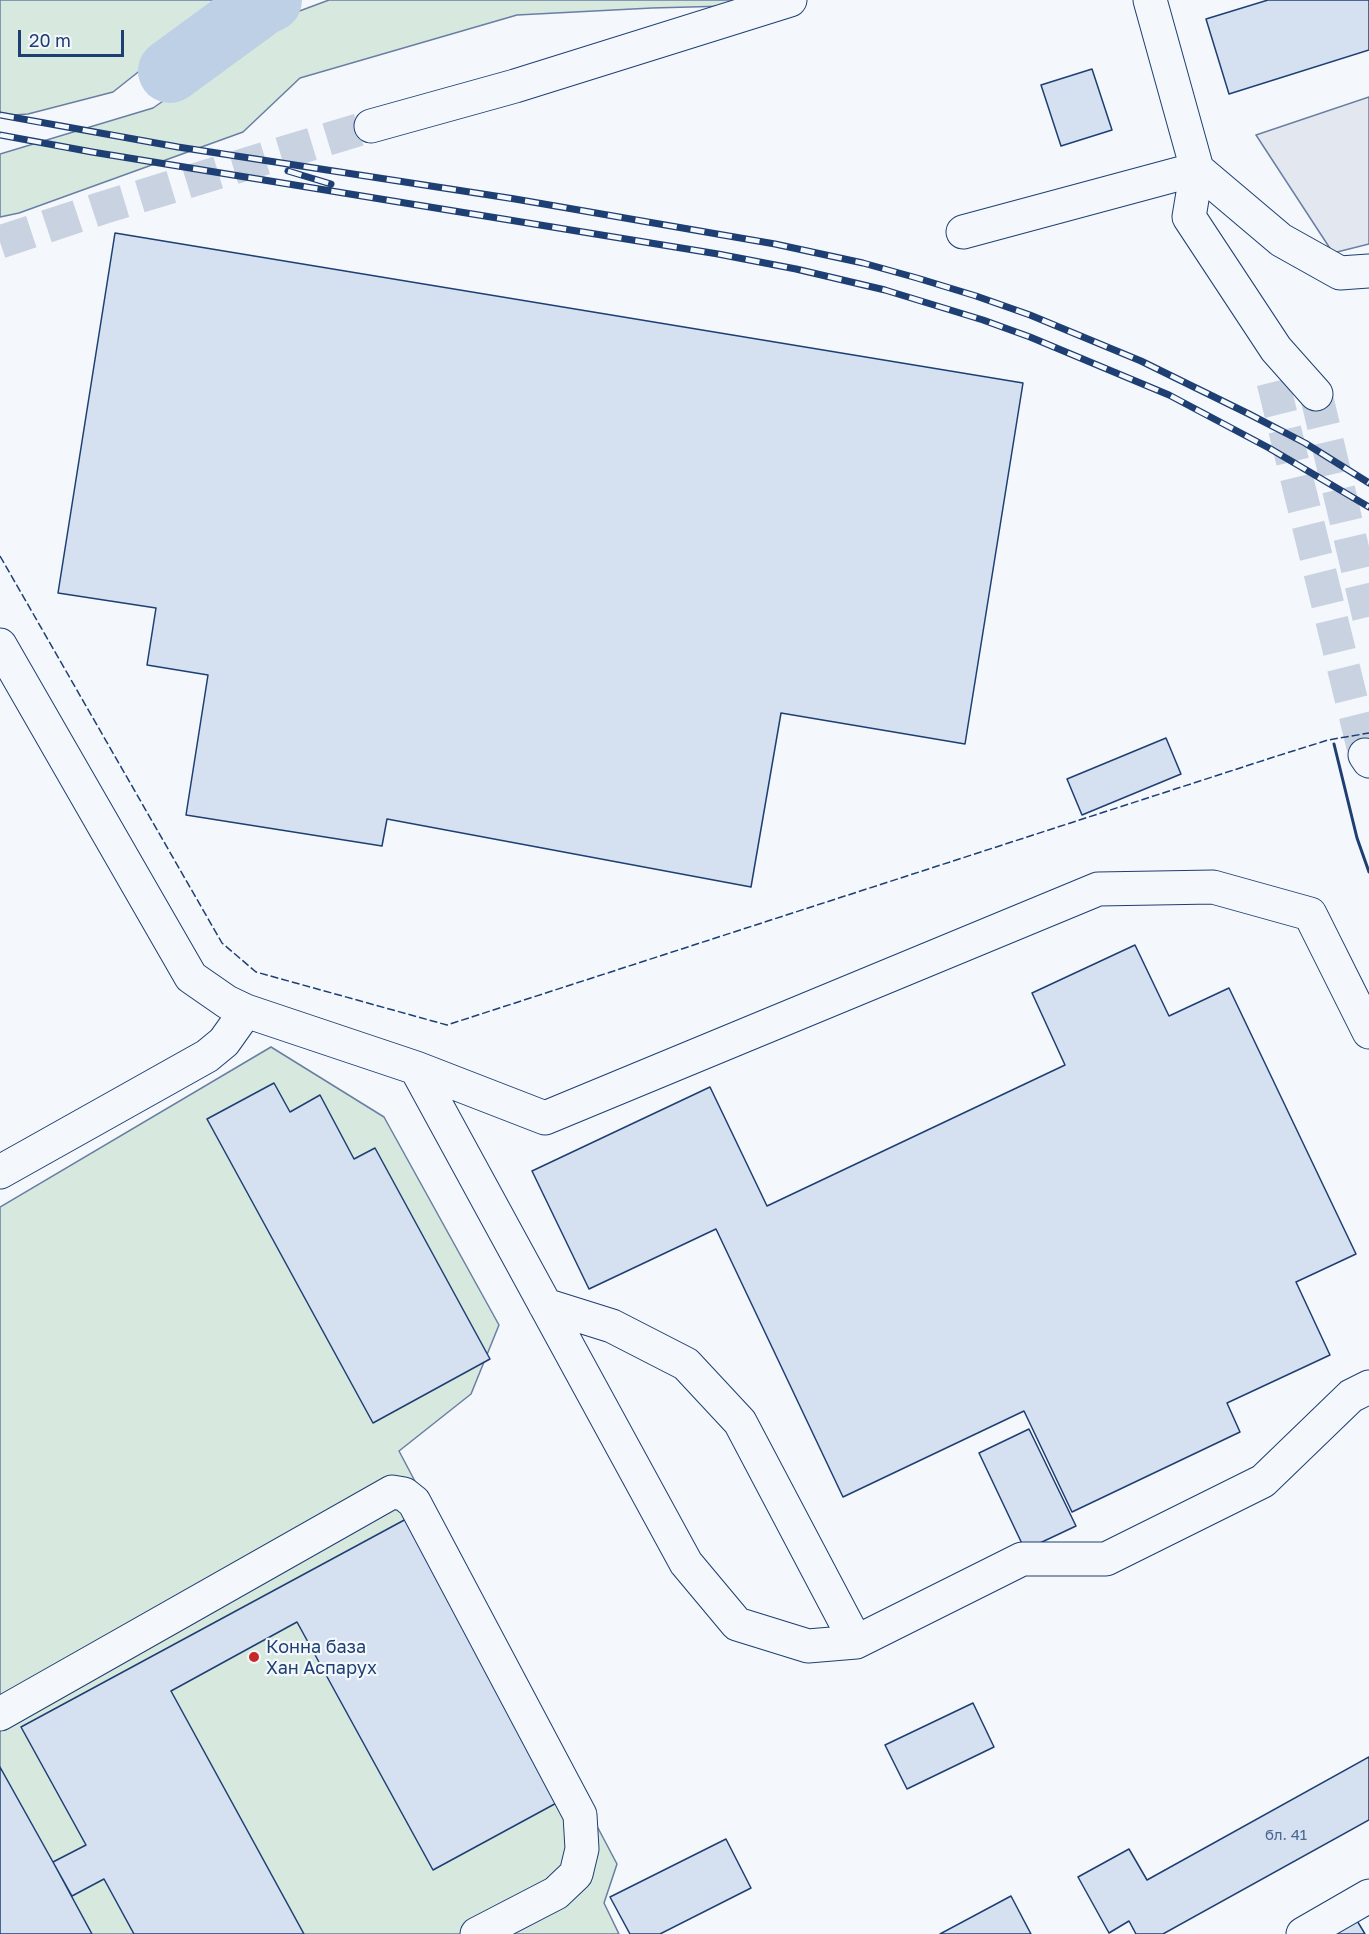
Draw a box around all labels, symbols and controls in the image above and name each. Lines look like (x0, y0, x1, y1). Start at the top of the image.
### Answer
scale bar (21, 18, 128, 56)
text: 20 m (29, 29, 71, 51)
place label: Конна база Хан Аспарух (266, 1636, 377, 1678)
marker: Конна база Хан Аспарух (247, 1650, 261, 1664)
house number: бл. 41 (1265, 1826, 1307, 1844)

